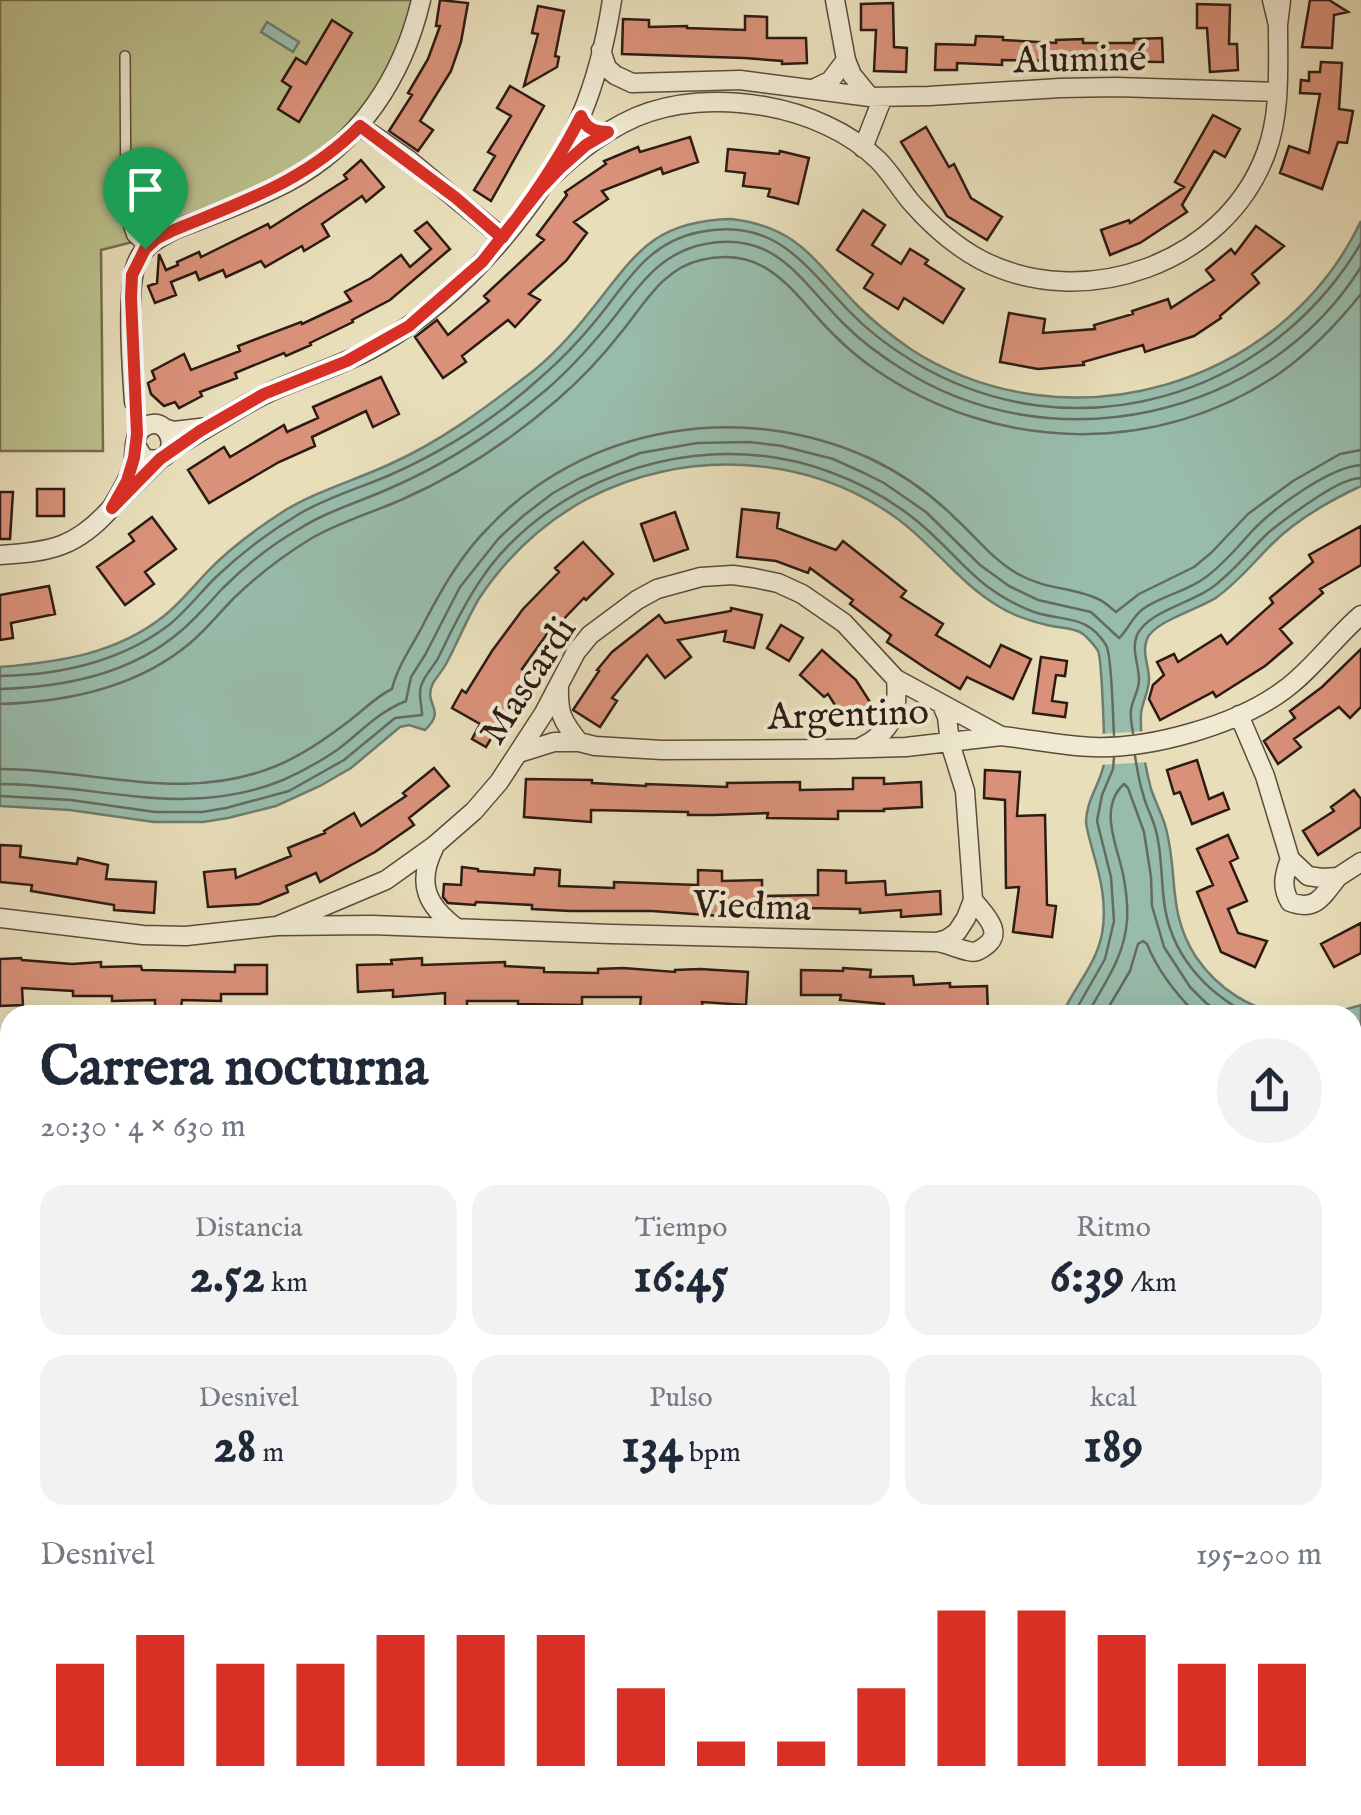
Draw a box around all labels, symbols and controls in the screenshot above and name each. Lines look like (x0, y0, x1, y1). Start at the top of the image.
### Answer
street label: Aluminé (1012, 36, 1147, 86)
pin (103, 147, 188, 250)
icon: arrive (118, 162, 173, 217)
street label: Mascardi (471, 609, 588, 755)
street label: Argentino (765, 689, 930, 743)
street label: Viedma (691, 882, 812, 934)
text: Carrera nocturna (40, 1034, 428, 1104)
button: share (1217, 1038, 1322, 1143)
text: 20:30 · 4 × 630 m (40, 1107, 246, 1148)
text: Distancia (195, 1211, 303, 1246)
text: Tiempo (635, 1211, 727, 1246)
text: Ritmo (1076, 1211, 1151, 1246)
text: 2.52 (190, 1246, 265, 1309)
text: 16:45 (633, 1246, 729, 1309)
text: 6:39 (1050, 1246, 1125, 1309)
text: km (265, 1266, 308, 1301)
text: /km (1125, 1266, 1177, 1301)
text: Desnivel (199, 1381, 299, 1416)
text: Pulso (649, 1381, 713, 1416)
text: kcal (1090, 1381, 1137, 1416)
text: 28 (213, 1416, 256, 1479)
text: 134 (621, 1416, 683, 1479)
text: 189 (1083, 1416, 1143, 1479)
text: m (256, 1436, 284, 1471)
text: bpm (683, 1436, 741, 1471)
text: Desnivel (40, 1535, 155, 1576)
text: 195–200 m (1196, 1535, 1322, 1576)

